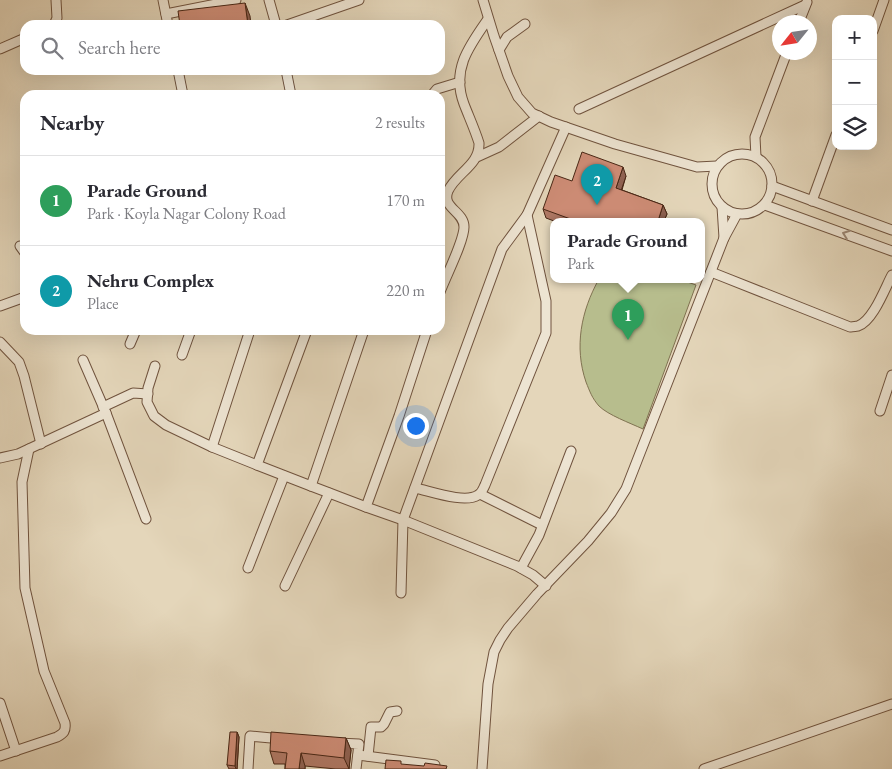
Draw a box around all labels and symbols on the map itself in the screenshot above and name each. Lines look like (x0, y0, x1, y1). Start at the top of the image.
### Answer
north arrow (772, 15, 817, 60)
pin: 2 (581, 164, 613, 205)
one-way arrow (842, 230, 851, 240)
pin: 1 (612, 299, 644, 340)
your location (403, 413, 429, 439)

